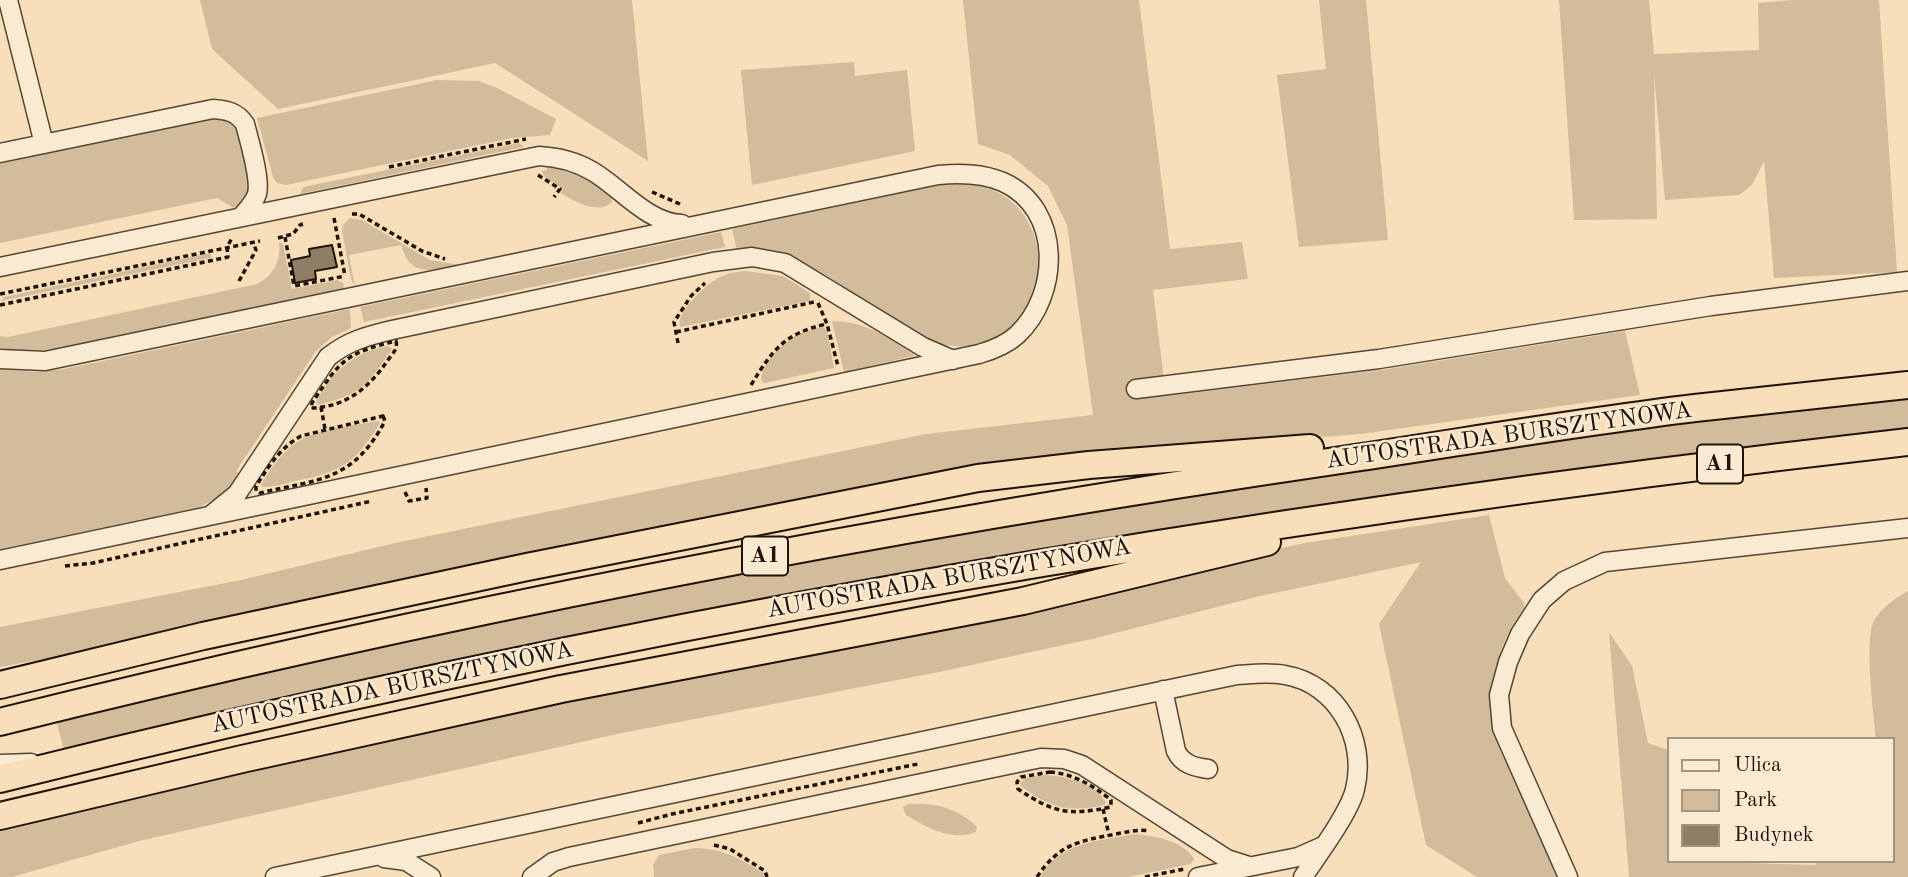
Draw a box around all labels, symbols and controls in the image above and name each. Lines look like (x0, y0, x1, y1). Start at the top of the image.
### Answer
street label: AUTOSTRADA BURSZTYNOWA (1324, 396, 1694, 476)
road number: A1 (1697, 445, 1743, 484)
street label: AUTOSTRADA BURSZTYNOWA (764, 533, 1134, 625)
road number: A1 (742, 536, 788, 576)
street label: AUTOSTRADA BURSZTYNOWA (208, 635, 576, 741)
legend (1666, 737, 1894, 863)
text: Ulica (1734, 755, 1781, 776)
text: Park (1734, 790, 1777, 811)
text: Budynek (1734, 825, 1814, 846)

